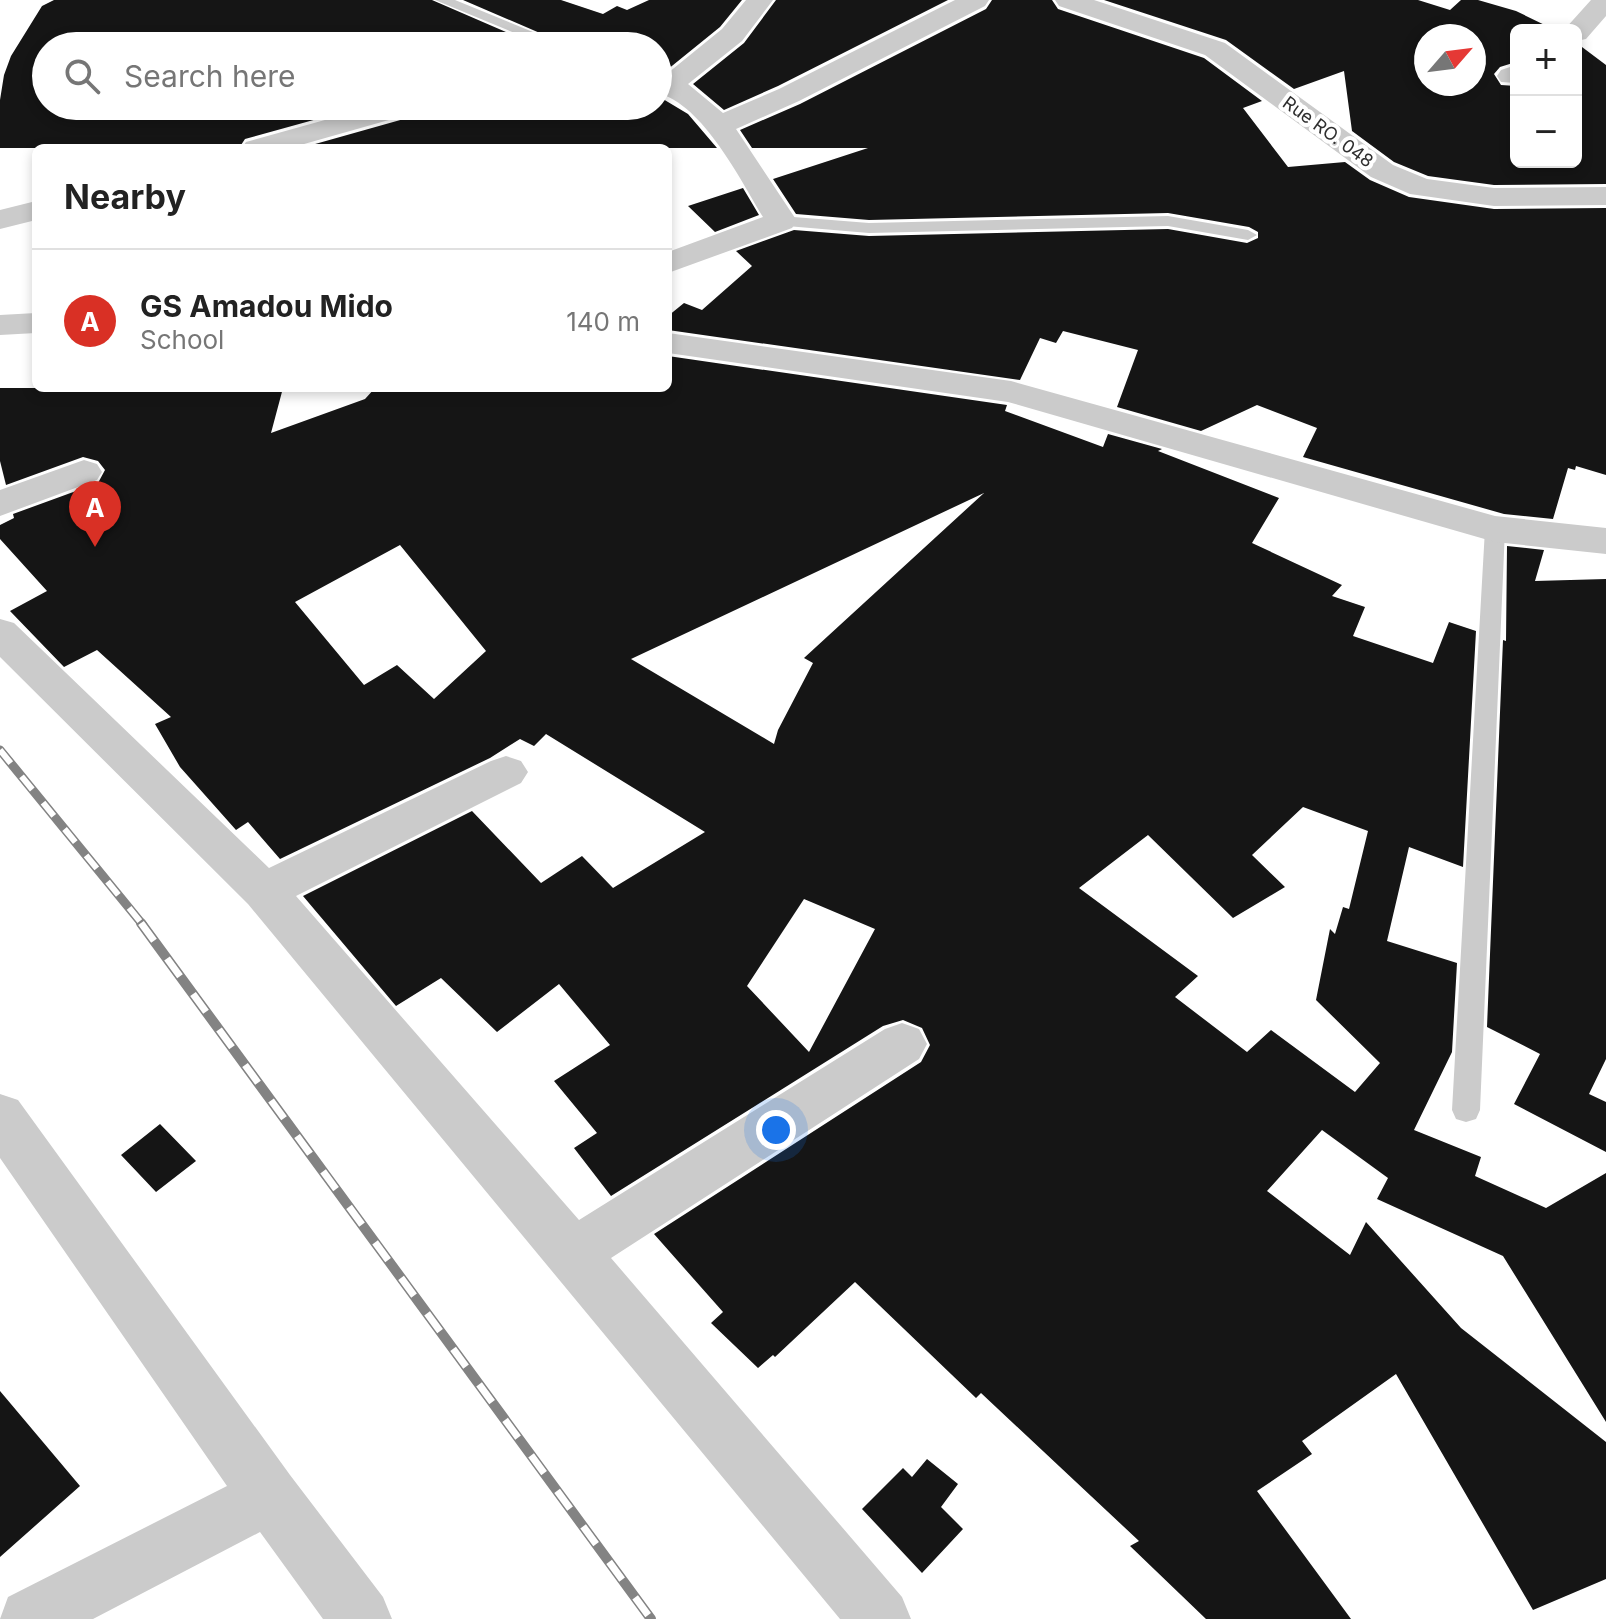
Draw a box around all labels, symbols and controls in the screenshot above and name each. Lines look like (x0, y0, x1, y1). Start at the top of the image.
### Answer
north arrow (1414, 24, 1486, 96)
map controls (1510, 24, 1582, 168)
button: + (1510, 24, 1582, 96)
search box (32, 32, 672, 120)
icon: search (60, 54, 104, 98)
text: Search here (124, 58, 296, 94)
street label: Rue RO. 048 (1279, 92, 1378, 171)
button: − (1510, 96, 1582, 168)
text: Nearby (64, 176, 186, 217)
text: GS Amadou Mido (140, 288, 393, 324)
text: A (80, 306, 100, 337)
text: 140 m (566, 306, 640, 337)
text: School (140, 324, 224, 355)
pin: A (69, 481, 121, 547)
your location (756, 1110, 796, 1150)

